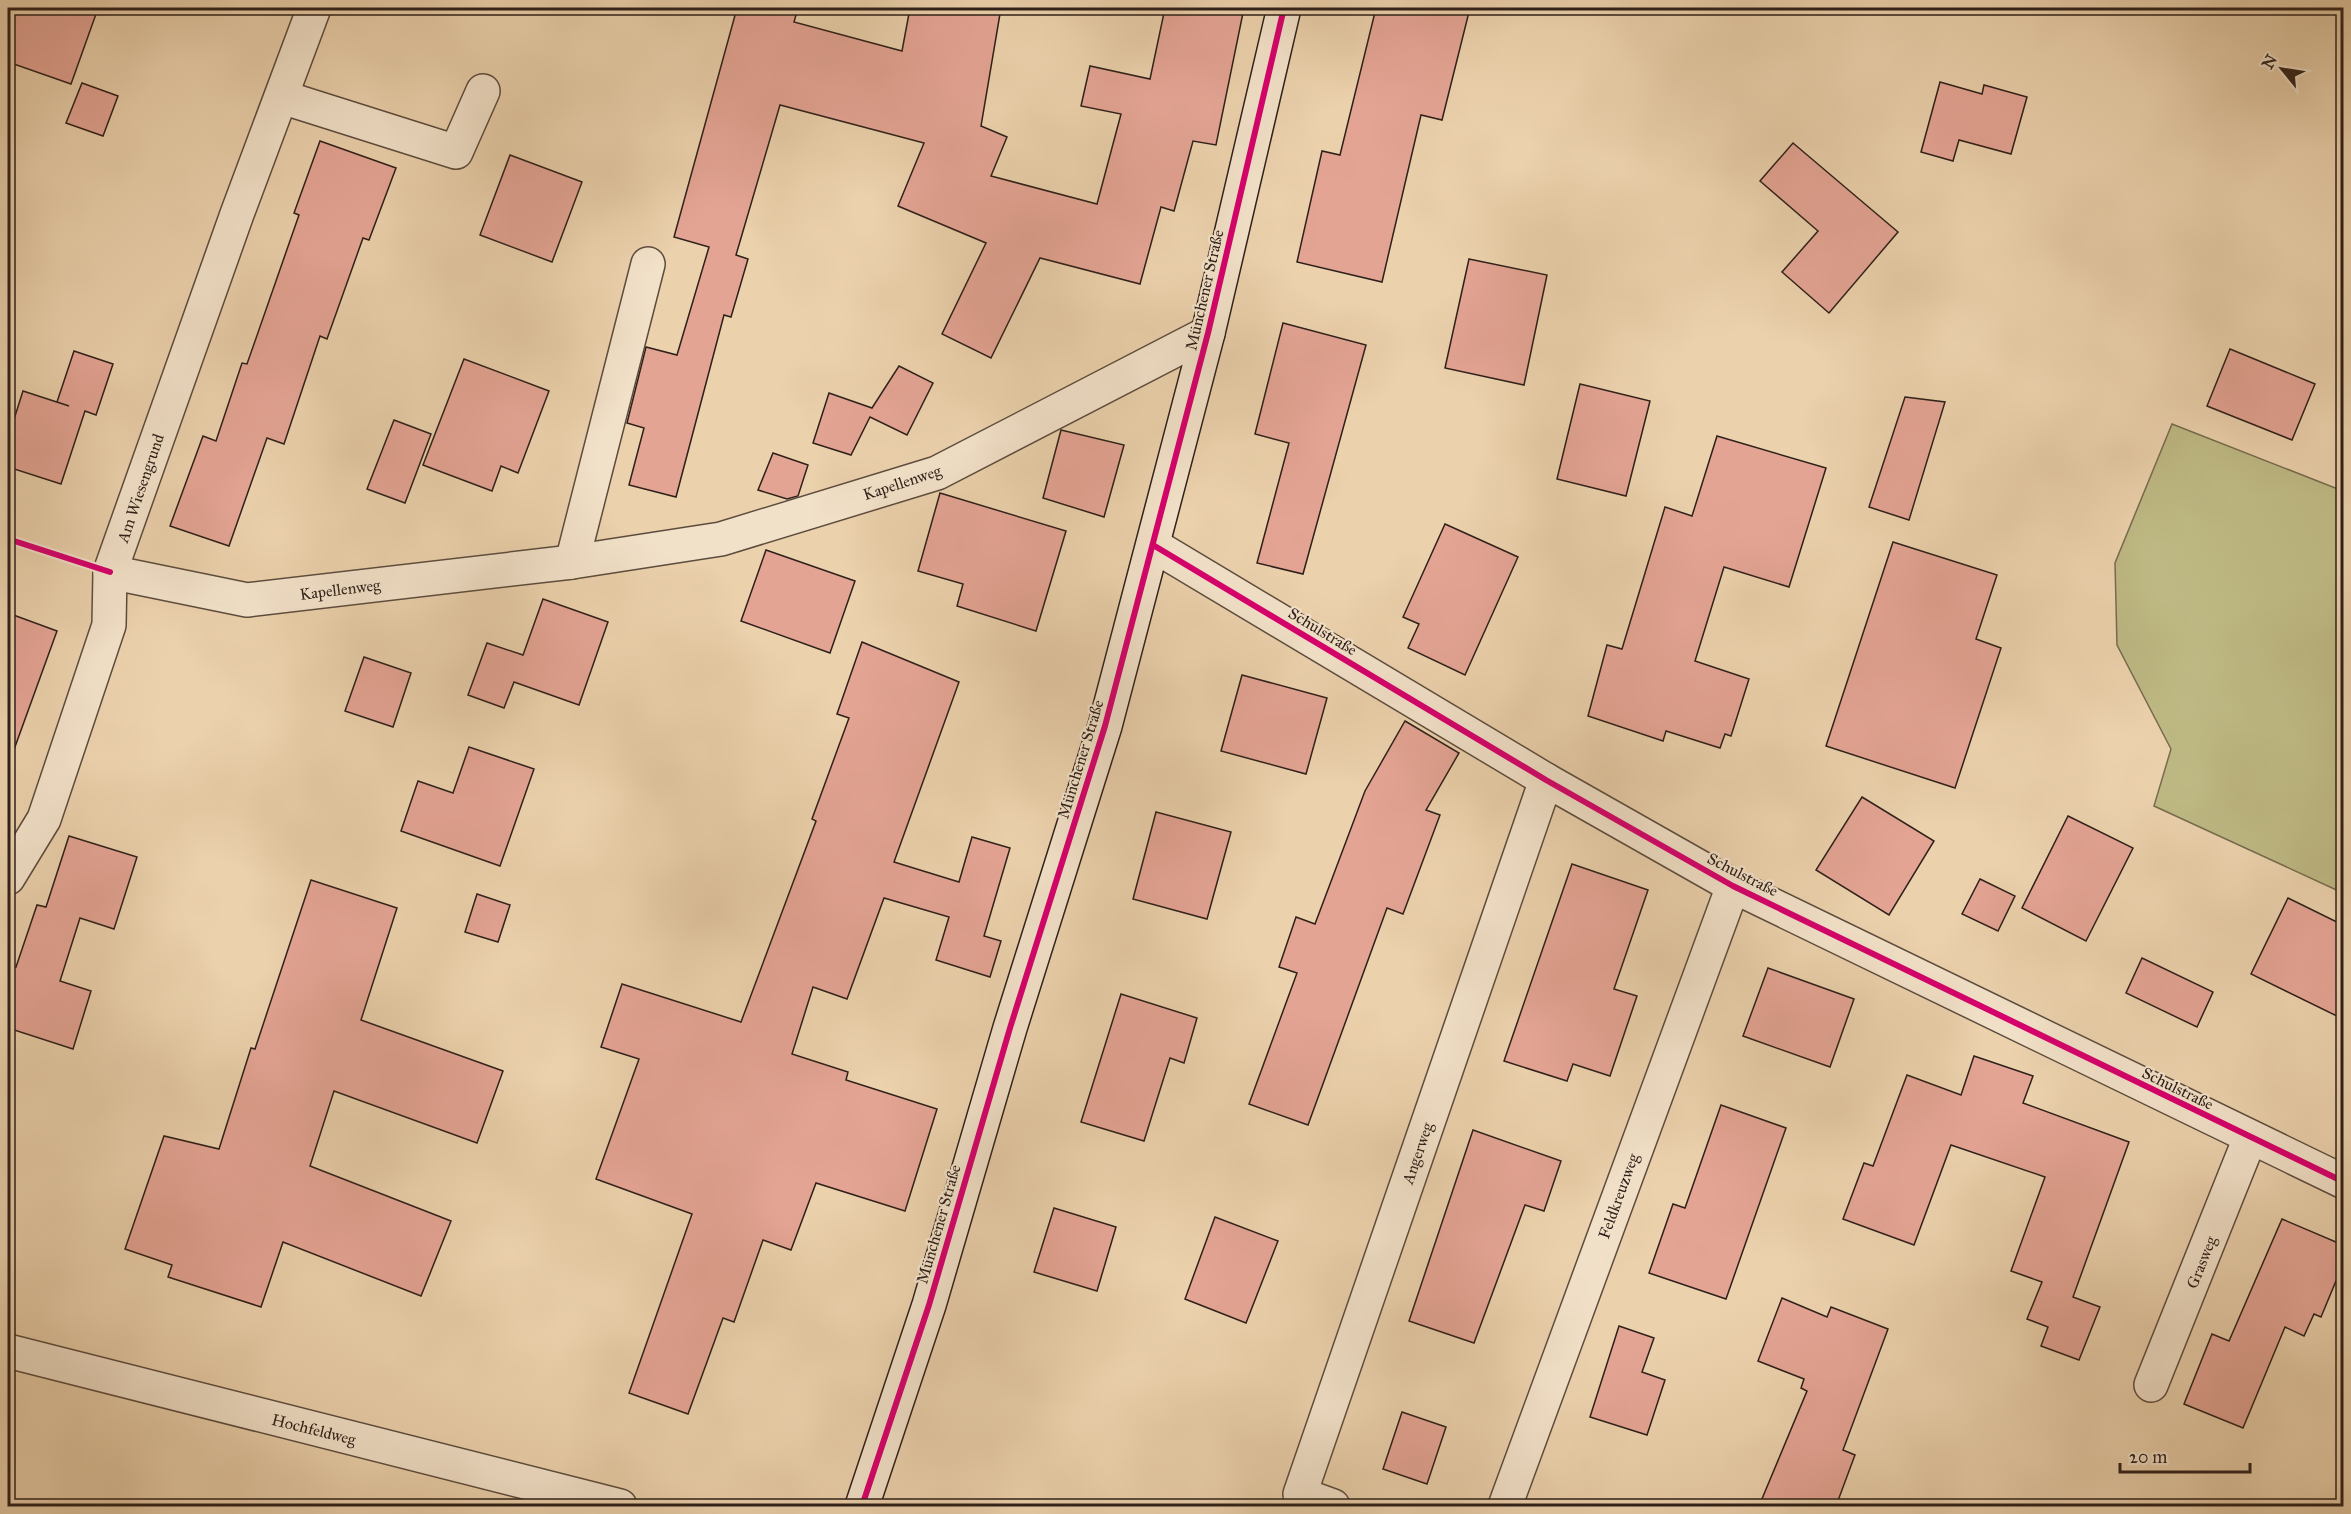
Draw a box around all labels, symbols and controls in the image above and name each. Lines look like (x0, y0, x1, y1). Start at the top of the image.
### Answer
north arrow (2252, 39, 2312, 99)
text: N (2258, 51, 2281, 72)
street label: Münchener Straße (1181, 228, 1228, 352)
street label: Am Wiesengrund (113, 431, 169, 546)
street label: Kapellenweg (861, 461, 944, 505)
street label: Kapellenweg (299, 575, 382, 605)
street label: Schulstraße (1285, 604, 1361, 660)
street label: Münchener Straße (1053, 697, 1108, 821)
street label: Schulstraße (1704, 849, 1782, 900)
street label: Schulstraße (2139, 1063, 2217, 1114)
street label: Angerweg (1398, 1119, 1438, 1188)
street label: Feldkreuzweg (1594, 1150, 1644, 1242)
street label: Münchener Straße (912, 1162, 965, 1286)
street label: Grasweg (2182, 1233, 2222, 1292)
street label: Hochfeldweg (270, 1410, 358, 1450)
scale bar (2120, 1436, 2250, 1474)
text: 20 m (2129, 1446, 2167, 1468)

